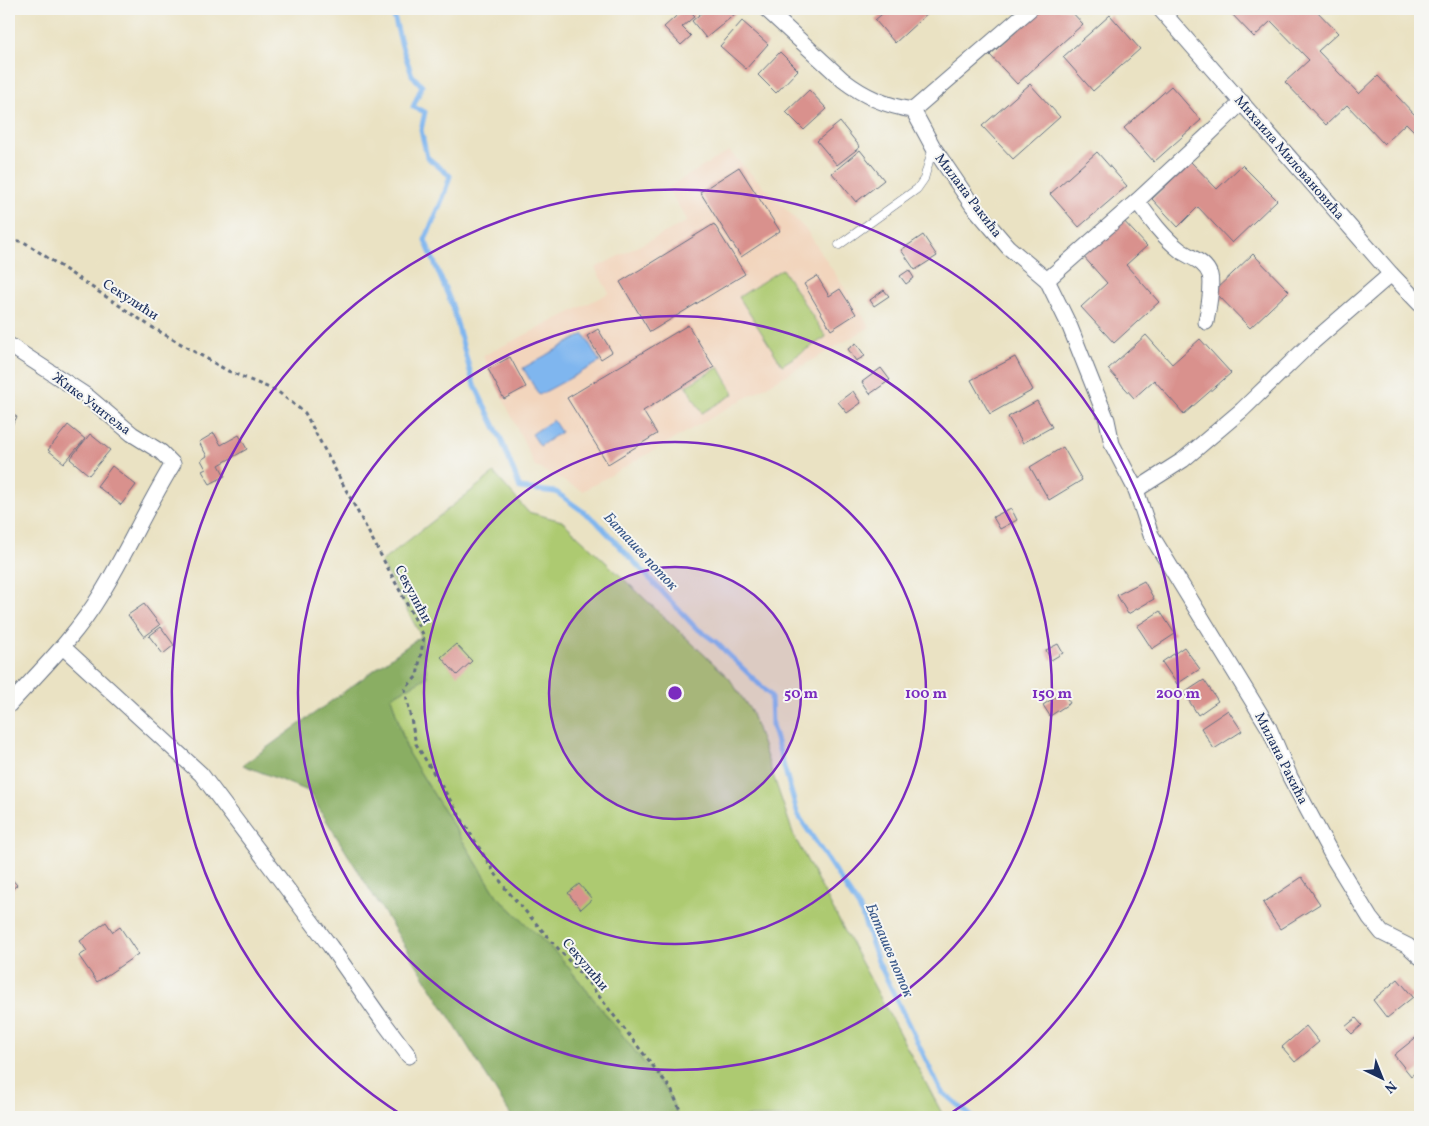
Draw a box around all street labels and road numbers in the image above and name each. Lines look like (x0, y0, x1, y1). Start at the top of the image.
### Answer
street label: Михаила Миловановића (1229, 92, 1348, 224)
street label: Милана Ракића (930, 150, 1006, 242)
street label: Секулићи (98, 275, 162, 326)
street label: Жике Учитеља (48, 368, 134, 440)
street label: Секулићи (389, 562, 436, 628)
street label: Милана Ракића (1249, 709, 1312, 808)
street label: Секулићи (557, 935, 613, 996)

